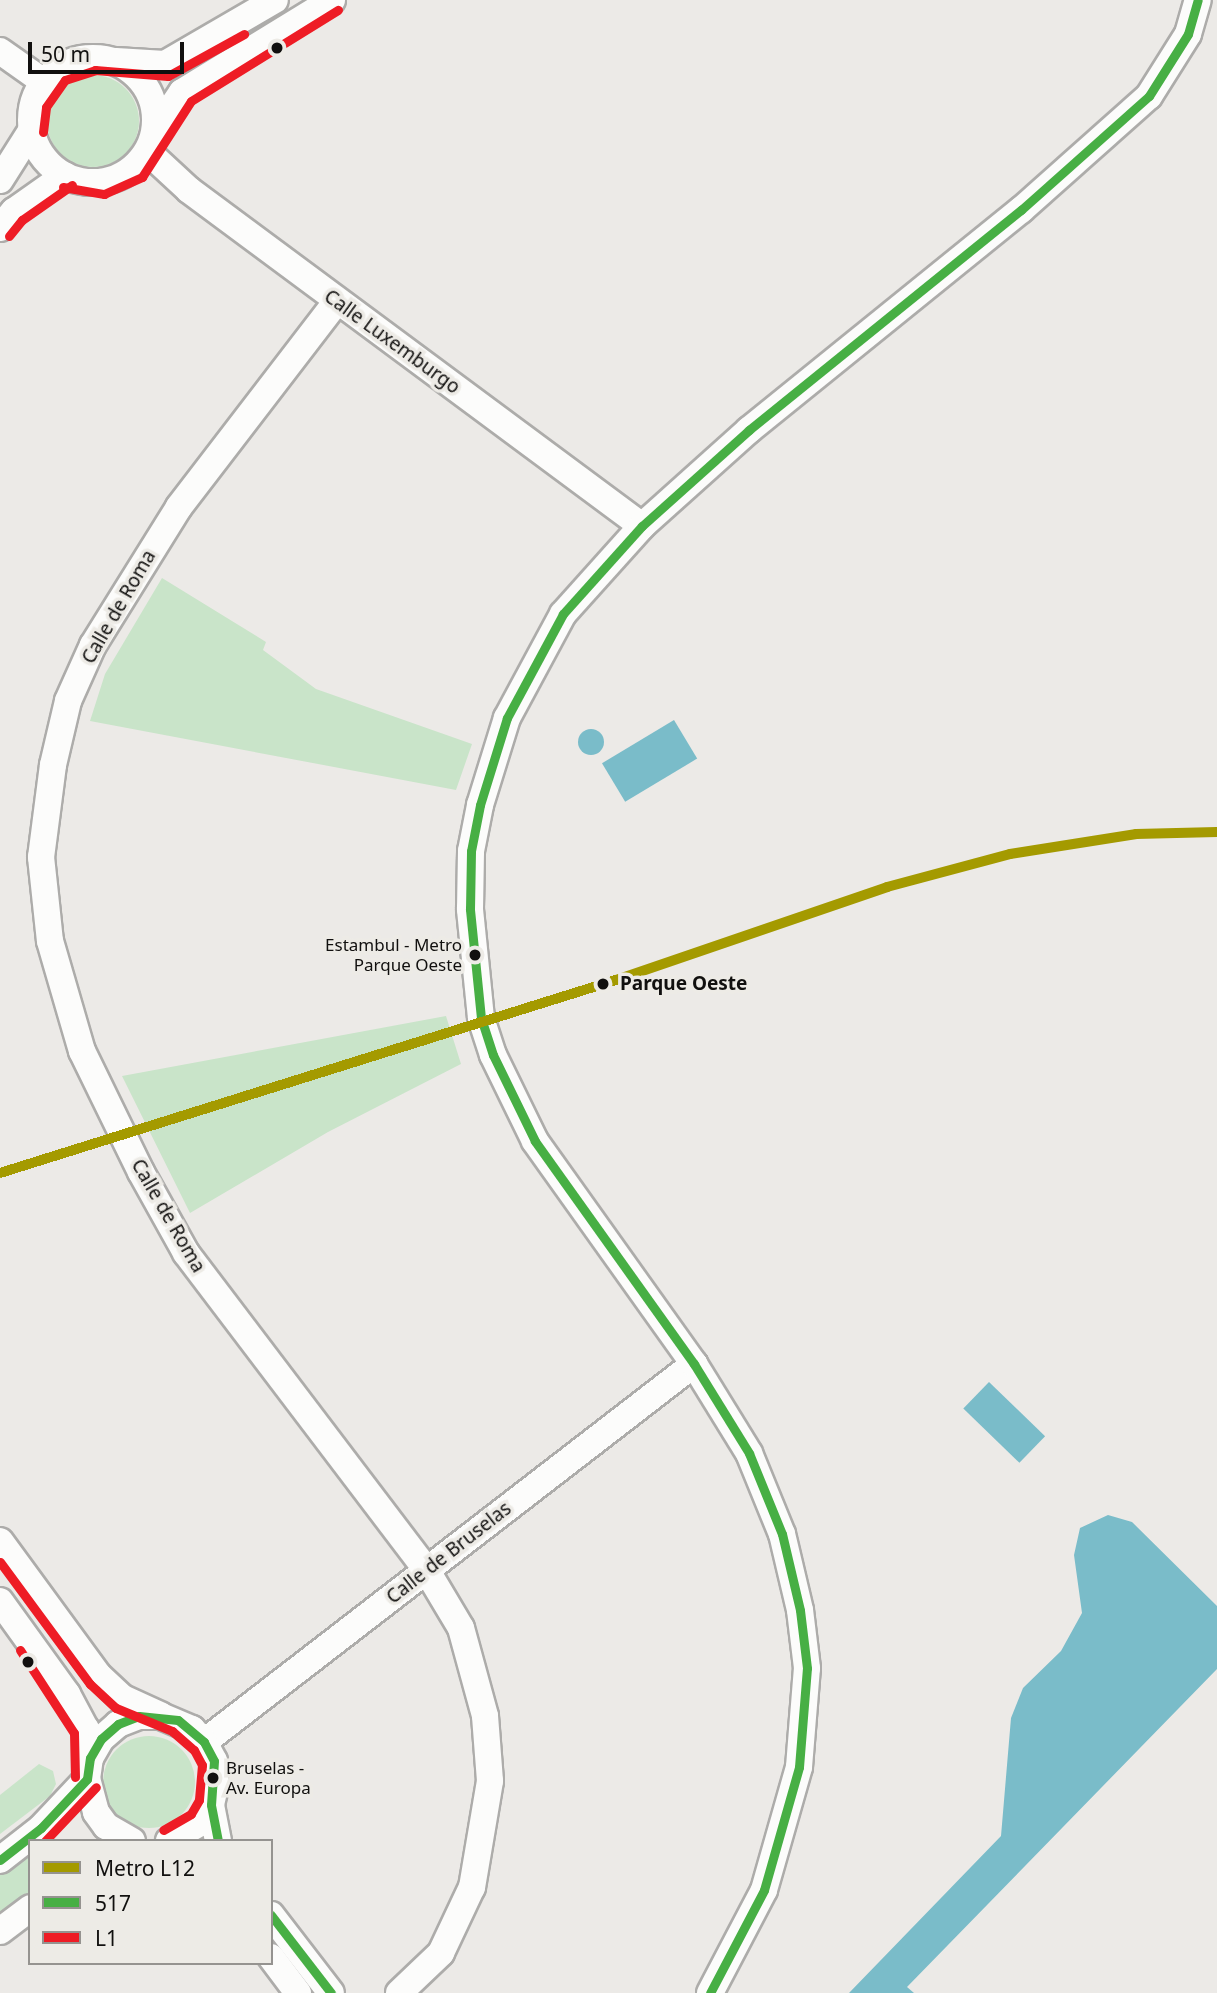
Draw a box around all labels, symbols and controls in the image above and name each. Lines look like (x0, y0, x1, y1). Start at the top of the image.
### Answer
scale bar (32, 28, 187, 72)
text: 50 m (41, 40, 90, 68)
unlabelled marker (270, 41, 284, 55)
street label: Calle Luxemburgo (320, 285, 464, 399)
street label: Calle de Roma (77, 546, 161, 668)
place label: Estambul - Metro Parque Oeste (325, 935, 462, 975)
marker: Estambul - Metro Parque Oeste (468, 948, 482, 962)
marker: Parque Oeste (592, 973, 614, 995)
place label: Parque Oeste (620, 973, 747, 995)
street label: Calle de Roma (126, 1155, 210, 1277)
street label: Calle de Bruselas (382, 1497, 516, 1609)
unlabelled marker (21, 1655, 35, 1669)
place label: Bruselas - Av. Europa (226, 1758, 311, 1798)
marker: Bruselas - Av. Europa (206, 1771, 220, 1785)
legend (28, 1839, 273, 1965)
text: Metro L12 (95, 1854, 195, 1882)
text: 517 (95, 1889, 131, 1917)
text: L1 (95, 1924, 118, 1952)

